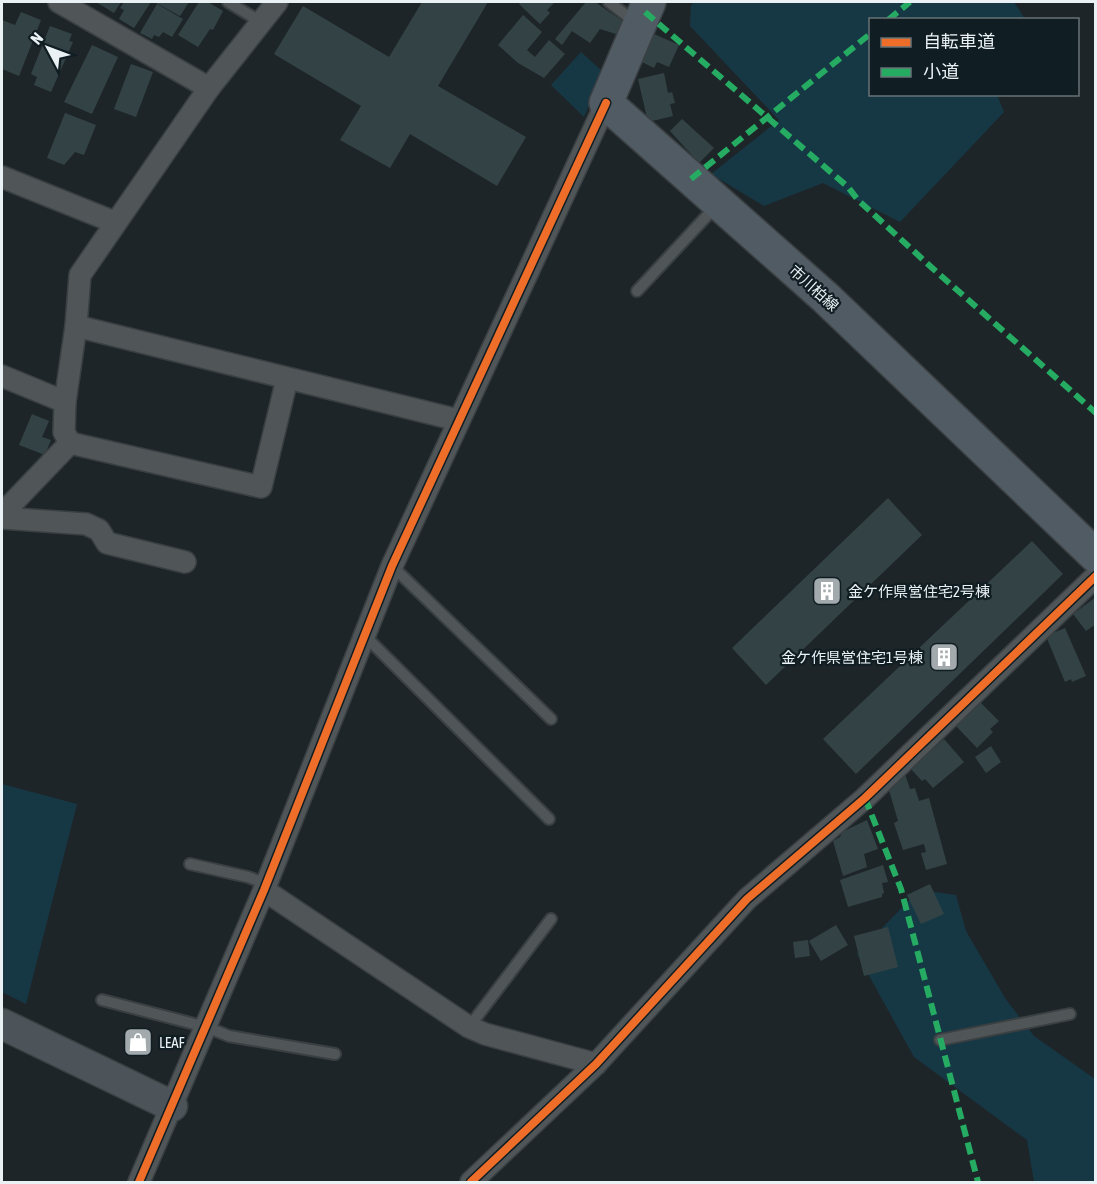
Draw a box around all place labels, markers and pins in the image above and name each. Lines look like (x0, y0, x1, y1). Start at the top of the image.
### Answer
building icon: 金ケ作県営住宅2号棟 (811, 575, 843, 607)
place label: 金ケ作県営住宅2号棟 (848, 583, 990, 600)
building icon: 金ケ作県営住宅1号棟 (928, 641, 960, 673)
place label: 金ケ作県営住宅1号棟 (781, 649, 923, 666)
shop icon: LEAF (122, 1026, 154, 1058)
place label: LEAF (159, 1034, 185, 1051)

